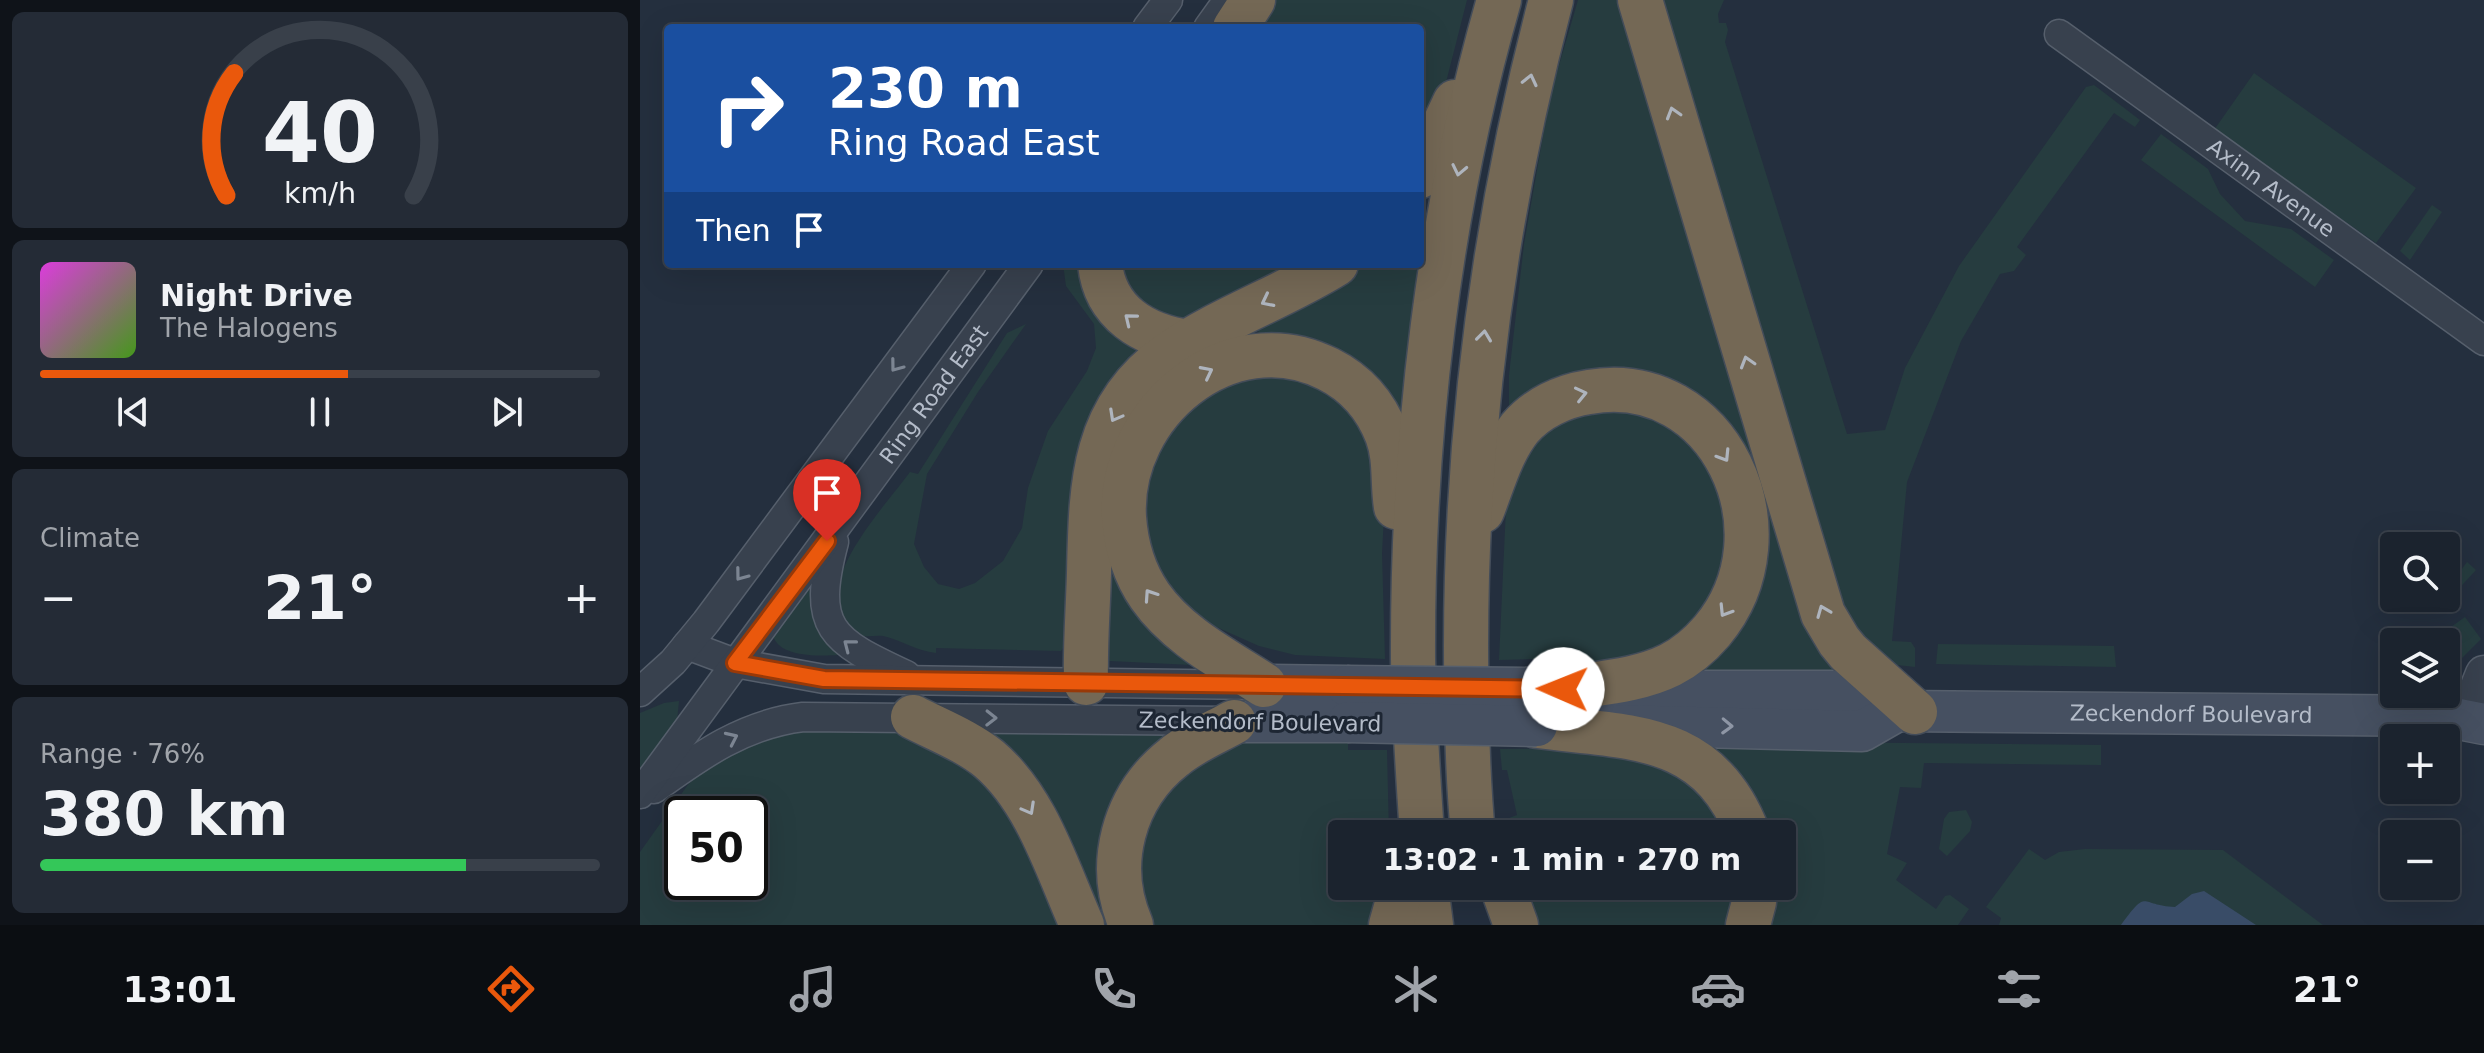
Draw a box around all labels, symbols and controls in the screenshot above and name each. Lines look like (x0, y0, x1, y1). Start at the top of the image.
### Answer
text: 230 m (828, 55, 1023, 120)
icon: right (696, 56, 800, 160)
one-way arrow (1521, 74, 1538, 88)
text: 40 (262, 85, 378, 182)
one-way arrow (1666, 106, 1682, 120)
text: Ring Road East (828, 122, 1100, 163)
street label: Axinn Avenue (2203, 133, 2340, 242)
one-way arrow (1451, 163, 1468, 177)
text: km/h (284, 176, 356, 210)
icon: arrive (787, 208, 831, 252)
text: Then (696, 213, 771, 248)
text: Night Drive (160, 278, 353, 313)
one-way arrow (1261, 292, 1276, 307)
text: The Halogens (160, 313, 338, 343)
one-way arrow (1124, 314, 1139, 329)
street label: Ring Road East (874, 320, 993, 468)
one-way arrow (1475, 329, 1492, 343)
one-way arrow (1740, 356, 1756, 369)
one-way arrow (891, 358, 906, 372)
one-way arrow (1199, 366, 1214, 381)
one-way arrow (1574, 386, 1587, 403)
icon: previous (111, 390, 155, 434)
icon: pause (298, 390, 342, 434)
icon: next (485, 390, 529, 434)
one-way arrow (1109, 407, 1124, 422)
one-way arrow (1714, 447, 1729, 461)
pin (793, 459, 861, 541)
icon: arrive (805, 471, 849, 515)
text: Climate (40, 523, 140, 553)
map controls (2380, 532, 2460, 900)
button: search (2380, 532, 2460, 612)
text: 21° (263, 563, 377, 633)
one-way arrow (736, 566, 750, 581)
text: − (40, 572, 77, 623)
text: + (563, 572, 600, 623)
one-way arrow (1144, 589, 1159, 603)
one-way arrow (1720, 602, 1735, 617)
one-way arrow (1816, 605, 1832, 619)
button: layers (2380, 628, 2460, 708)
one-way arrow (843, 640, 858, 654)
position arrow (1521, 647, 1605, 731)
street label: Zeckendorf Boulevard (2070, 700, 2313, 727)
street label: Zeckendorf Boulevard (1138, 707, 1382, 737)
one-way arrow (985, 709, 998, 727)
one-way arrow (1721, 718, 1734, 735)
button: + (2380, 724, 2460, 804)
one-way arrow (723, 732, 738, 748)
text: Range · 76% (40, 739, 205, 769)
text: 380 km (40, 779, 289, 849)
speed limit sign: 50 (664, 796, 768, 900)
one-way arrow (1019, 800, 1035, 815)
button: − (2380, 820, 2460, 900)
text: 13:02 · 1 min · 270 m (1383, 842, 1741, 877)
icon: directions (483, 961, 539, 1017)
icon: music (785, 961, 841, 1017)
icon: phone (1086, 961, 1142, 1017)
icon: climate (1388, 961, 1444, 1017)
icon: car (1690, 961, 1746, 1017)
icon: filters (1991, 961, 2047, 1017)
text: 13:01 (123, 969, 237, 1010)
text: 21° (2293, 969, 2361, 1010)

